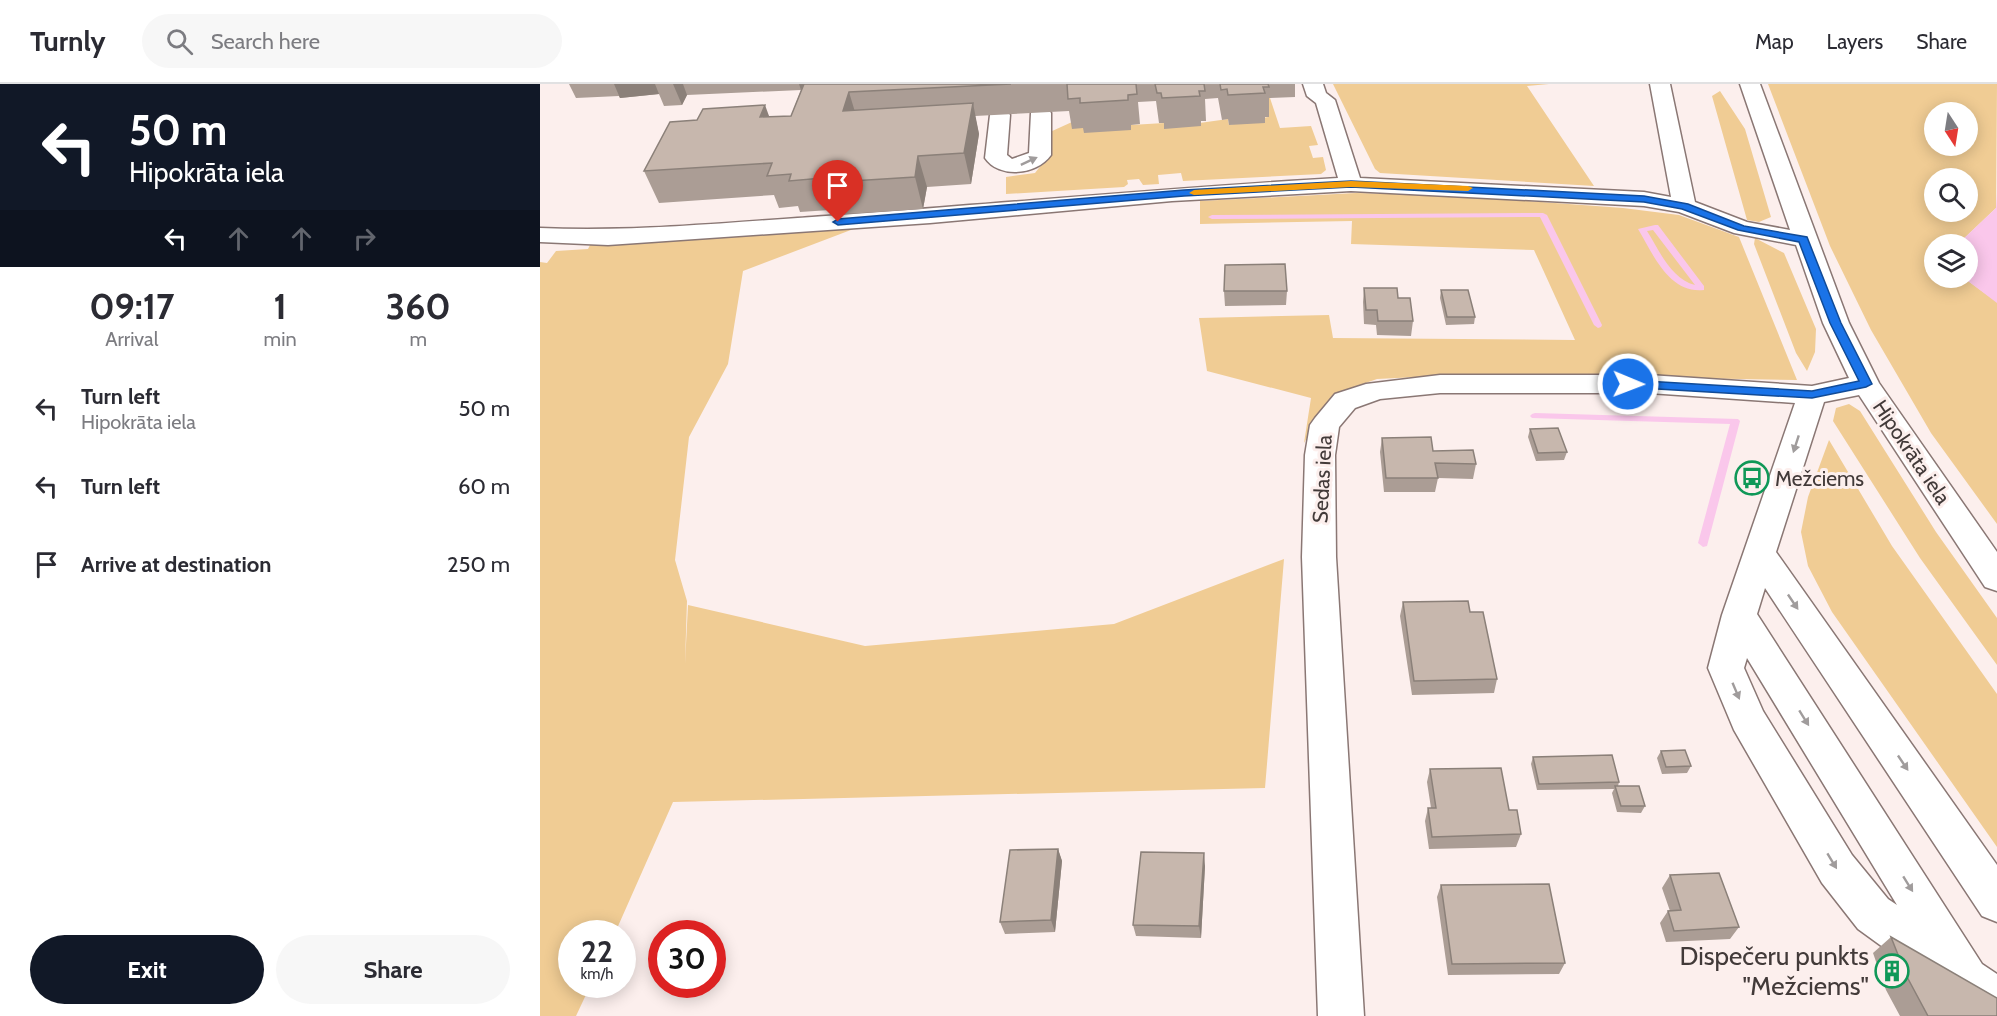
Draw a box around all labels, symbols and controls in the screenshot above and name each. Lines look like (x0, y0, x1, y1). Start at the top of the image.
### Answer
search box (142, 14, 562, 68)
text: Turnly (30, 24, 106, 58)
icon: search (163, 25, 196, 58)
text: Search here (211, 28, 320, 55)
text: Map (1755, 29, 1794, 54)
text: Layers (1827, 29, 1883, 54)
text: Share (1916, 29, 1967, 54)
north arrow (1924, 102, 1978, 156)
map controls (1924, 102, 1978, 288)
text: 50 m (129, 104, 227, 156)
icon: left (30, 108, 108, 186)
text: Hipokrāta iela (129, 156, 284, 189)
one-way arrow (1020, 156, 1037, 165)
pin (812, 160, 863, 222)
button: search (1924, 168, 1978, 222)
icon: arrive (821, 169, 854, 202)
icon: left (159, 222, 192, 255)
icon: ahead (222, 222, 255, 255)
icon: ahead (285, 222, 318, 255)
icon: right (348, 222, 381, 255)
button: layers (1924, 234, 1978, 288)
text: 09:17 (89, 284, 174, 328)
text: 1 (273, 284, 287, 328)
text: 360 (386, 284, 451, 328)
text: Arrival (105, 327, 158, 351)
text: min (264, 327, 297, 351)
text: m (409, 327, 427, 351)
position arrow (1596, 352, 1660, 416)
text: Turn left (81, 383, 160, 410)
icon: left (30, 392, 63, 425)
text: 50 m (458, 395, 510, 422)
street label: Hipokrāta iela (1868, 395, 1956, 509)
text: Hipokrāta iela (81, 410, 196, 434)
street label: Sedas iela (1307, 434, 1337, 524)
one-way arrow (1791, 435, 1800, 453)
bus stop icon: Mežciems (1734, 460, 1770, 496)
place label: Mežciems (1775, 466, 1864, 491)
icon: left (30, 470, 63, 503)
text: Turn left (81, 473, 160, 500)
text: 60 m (458, 473, 510, 500)
icon: arrive (30, 548, 63, 581)
text: Arrive at destination (81, 551, 271, 578)
text: 250 m (447, 551, 510, 578)
one-way arrow (1787, 594, 1798, 610)
one-way arrow (1731, 683, 1741, 701)
one-way arrow (1798, 710, 1809, 726)
one-way arrow (1897, 755, 1908, 771)
one-way arrow (1827, 853, 1838, 869)
one-way arrow (1902, 875, 1913, 892)
speed limit sign: 30 (648, 920, 726, 998)
text: 22 (581, 933, 613, 970)
button: Exit (30, 935, 264, 1004)
button: Share (276, 935, 510, 1004)
place label: Dispečeru punkts "Mežciems" (1680, 940, 1869, 1002)
building icon: Dispečeru punkts "Mežciems" (1874, 953, 1910, 989)
text: km/h (581, 965, 613, 983)

